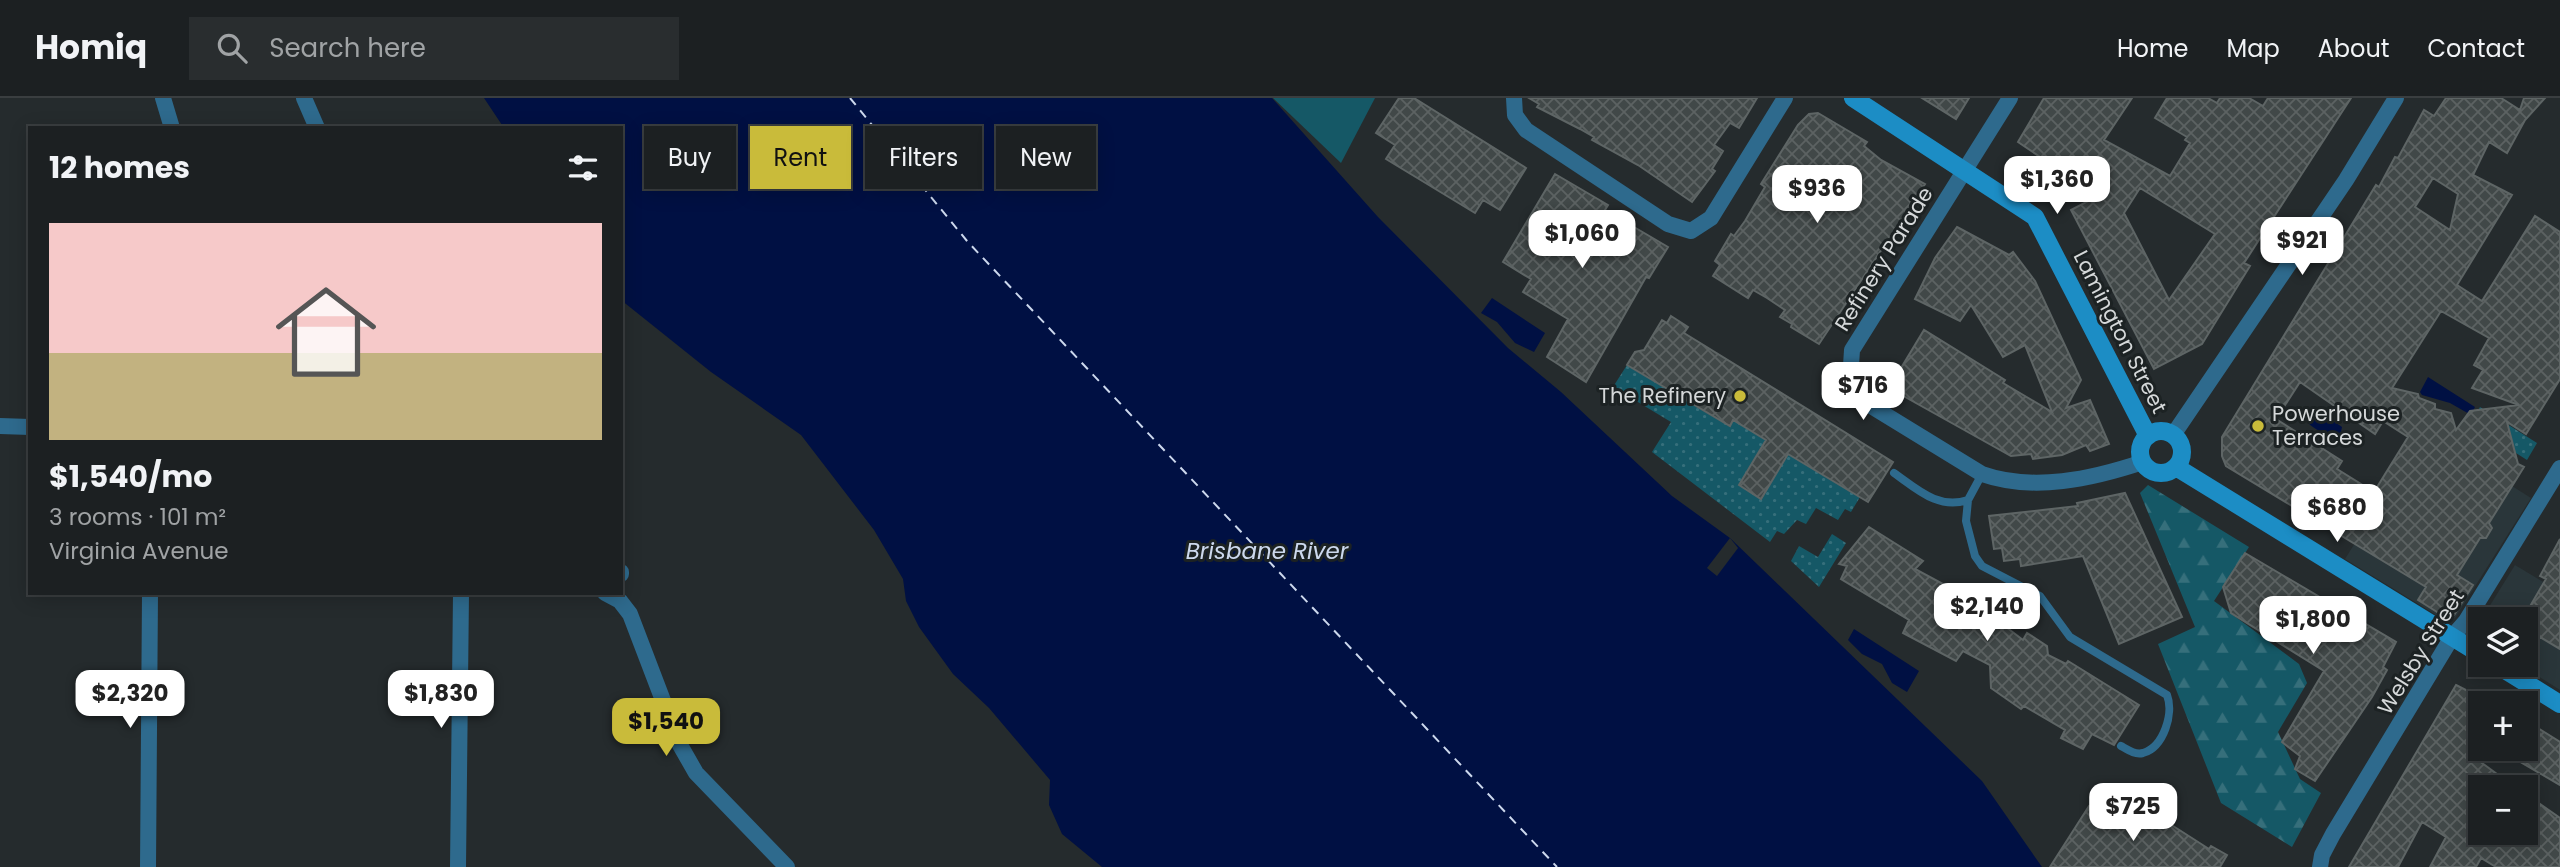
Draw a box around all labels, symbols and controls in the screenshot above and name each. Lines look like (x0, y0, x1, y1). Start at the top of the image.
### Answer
search box (189, 17, 679, 80)
text: Homiq (35, 24, 147, 71)
icon: search (213, 29, 251, 67)
text: Search here (269, 30, 426, 66)
text: Home (2117, 32, 2189, 65)
text: Map (2227, 32, 2280, 65)
text: About (2318, 32, 2389, 65)
text: Contact (2427, 32, 2525, 65)
chip: Buy (644, 126, 736, 189)
chip: Rent (750, 126, 851, 189)
chip: Filters (865, 126, 982, 189)
chip: New (996, 126, 1096, 189)
text: 12 homes (49, 146, 190, 189)
icon: filters (564, 149, 602, 187)
pin: $1,360 (2000, 156, 2114, 216)
text: $1,360 (2020, 163, 2094, 195)
pin: $936 (1776, 166, 1858, 225)
text: $936 (1788, 172, 1846, 204)
street label: Refinery Parade (1828, 181, 1940, 336)
pin: $1,060 (1525, 211, 1639, 270)
text: $1,060 (1544, 217, 1620, 249)
pin: $921 (2261, 218, 2343, 277)
text: $921 (2276, 224, 2328, 256)
street label: Lamington Street (2067, 245, 2174, 418)
icon: home (263, 269, 389, 395)
pin: $716 (1822, 362, 1904, 422)
text: $716 (1838, 369, 1888, 401)
place label: The Refinery (1599, 381, 1726, 410)
marker: The Refinery (1732, 388, 1748, 404)
place label: Powerhouse Terraces (2272, 399, 2400, 452)
marker: Powerhouse Terraces (2250, 418, 2266, 434)
text: $1,540/mo (49, 455, 212, 498)
pin: $680 (2296, 484, 2378, 544)
text: $680 (2307, 491, 2367, 523)
text: 3 rooms · 101 m² (49, 501, 226, 533)
text: Virginia Avenue (49, 535, 228, 567)
water label: Brisbane River (1186, 535, 1350, 567)
pin: $2,140 (1930, 584, 2044, 643)
street label: Welsby Street (2370, 584, 2471, 720)
text: $2,140 (1950, 590, 2024, 622)
pin: $1,800 (2256, 596, 2370, 656)
text: $1,800 (2275, 603, 2351, 635)
map controls (2468, 607, 2538, 845)
button: layers (2468, 607, 2538, 677)
pin: $2,320 (73, 670, 187, 730)
pin: $1,830 (384, 670, 498, 730)
text: $2,320 (92, 677, 168, 709)
text: $1,830 (404, 677, 478, 709)
button: + (2468, 691, 2538, 761)
pin: $1,540 (609, 698, 723, 758)
text: $1,540 (628, 705, 704, 737)
button: − (2468, 775, 2538, 845)
pin: $725 (2092, 784, 2174, 843)
text: $725 (2105, 790, 2161, 822)

